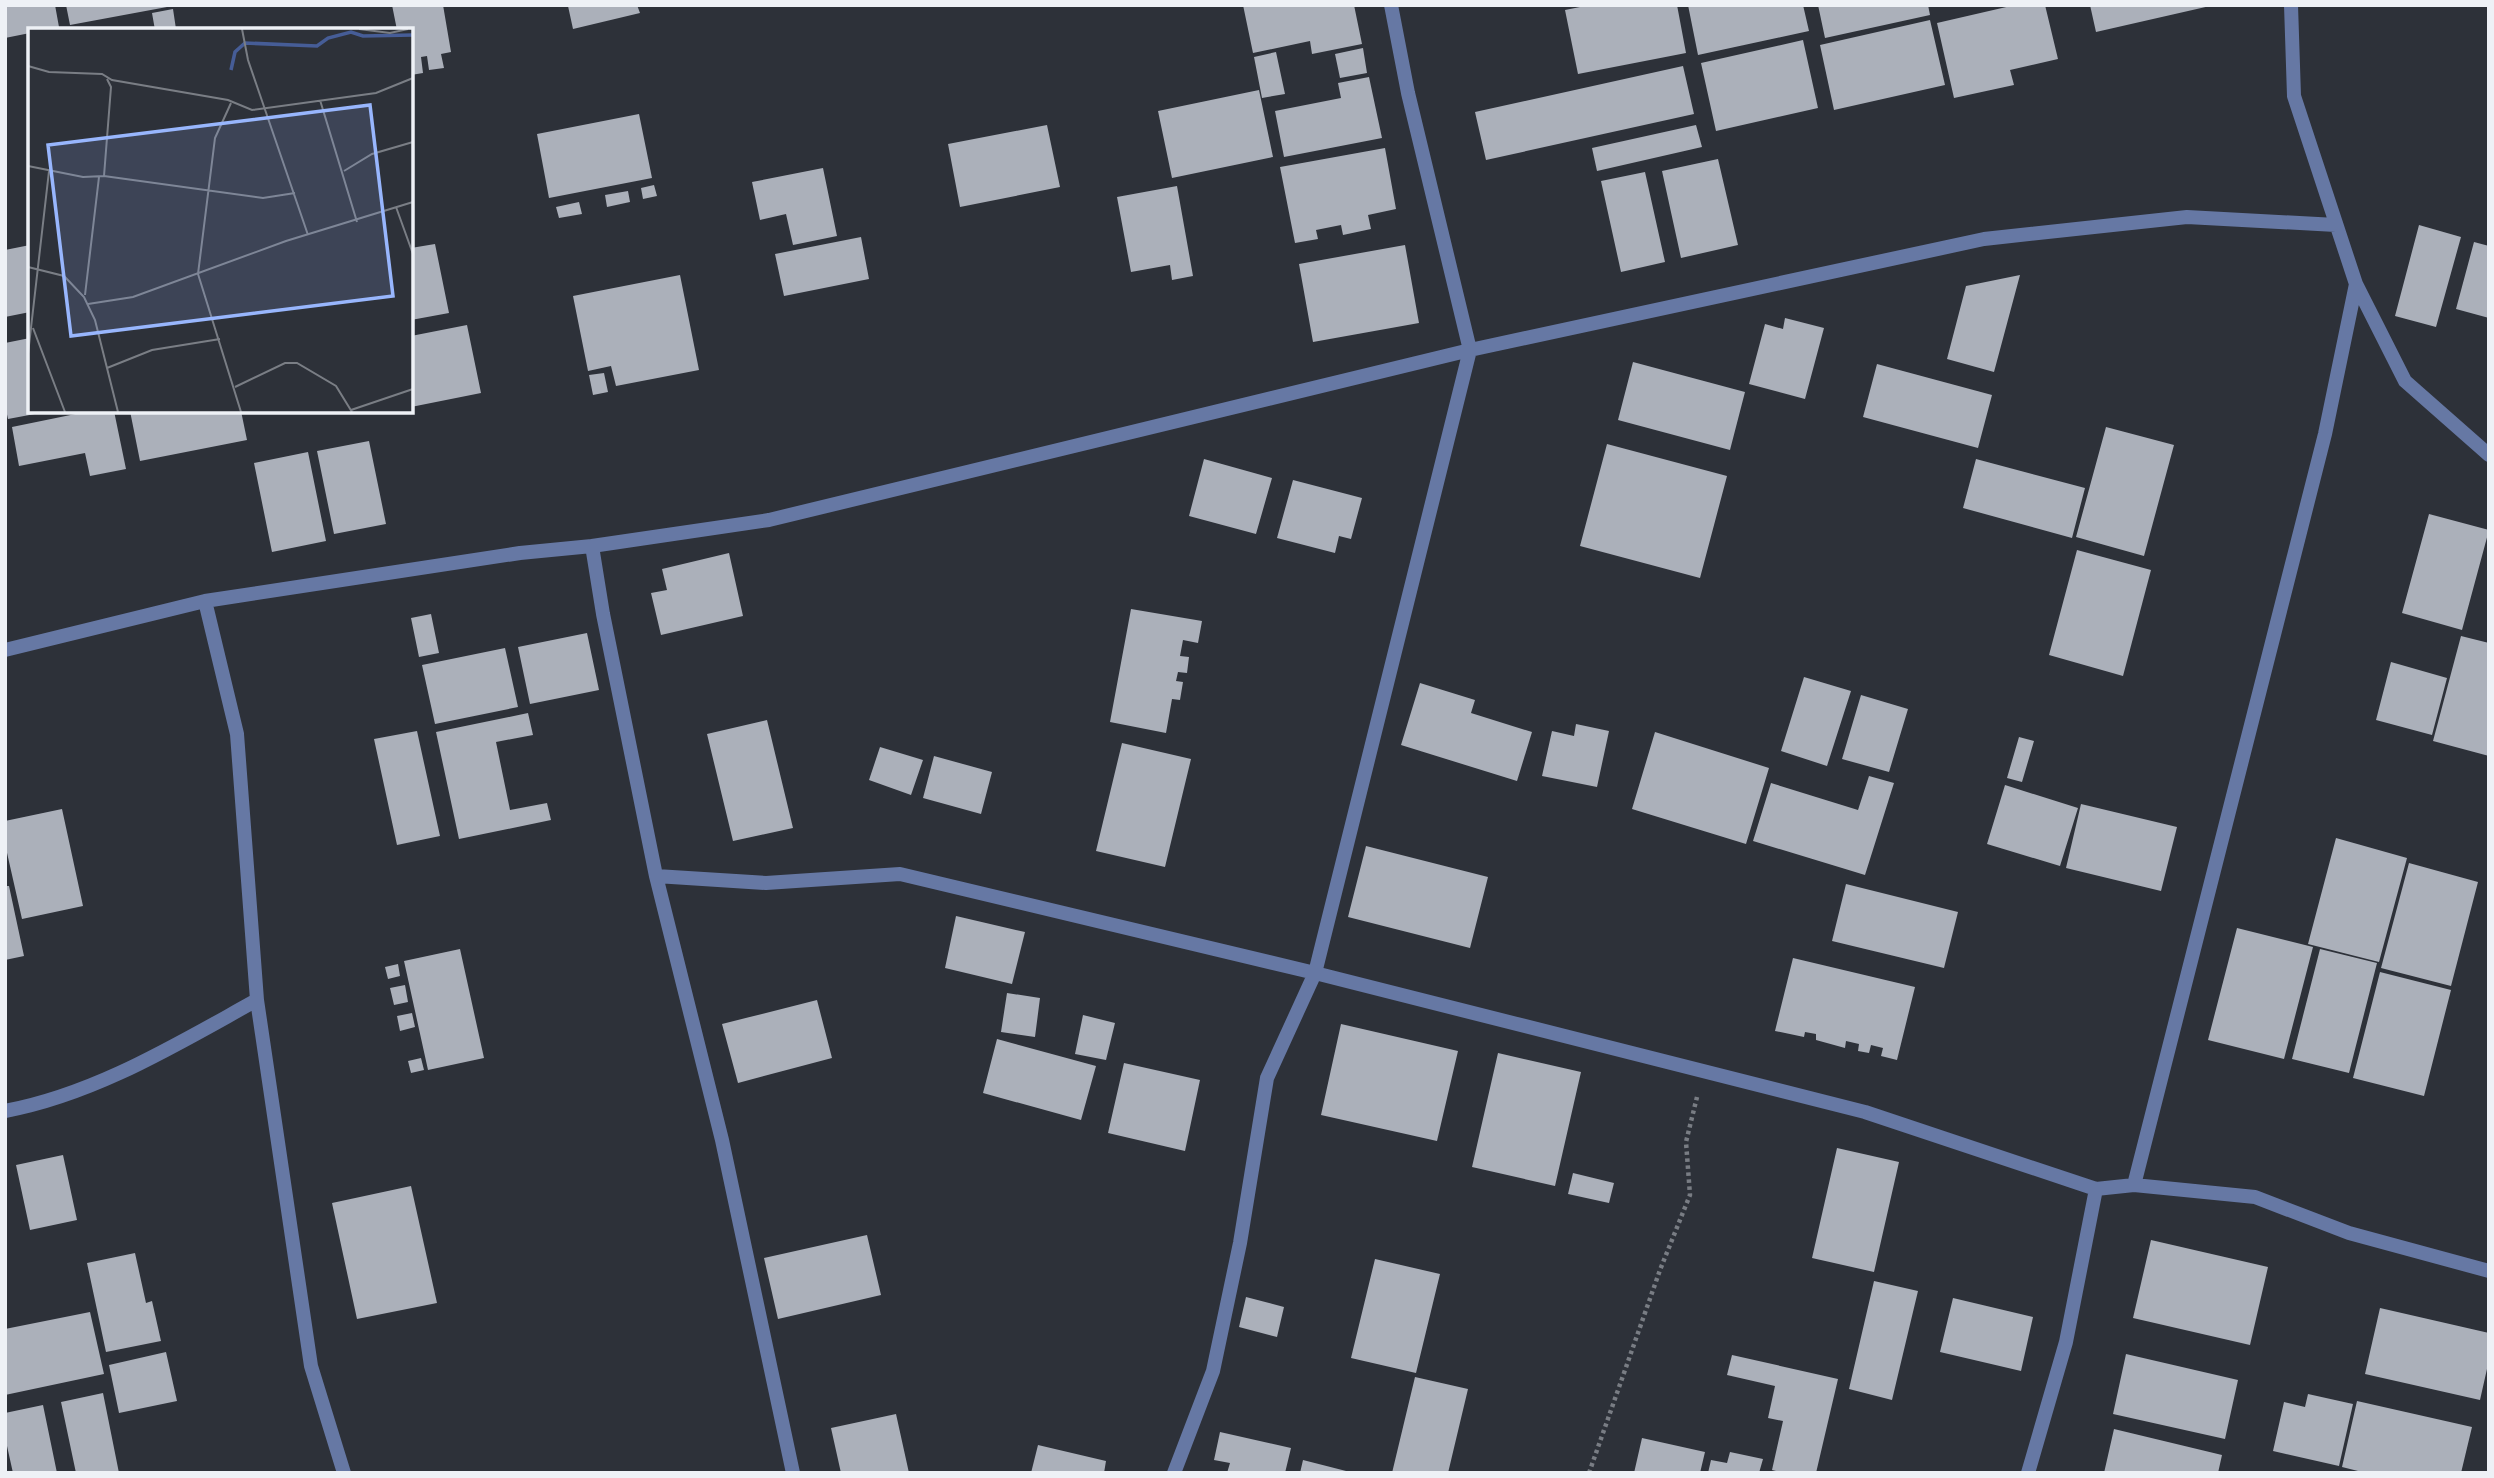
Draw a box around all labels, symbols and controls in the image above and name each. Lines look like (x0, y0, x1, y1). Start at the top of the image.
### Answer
inset map (28, 28, 413, 413)

